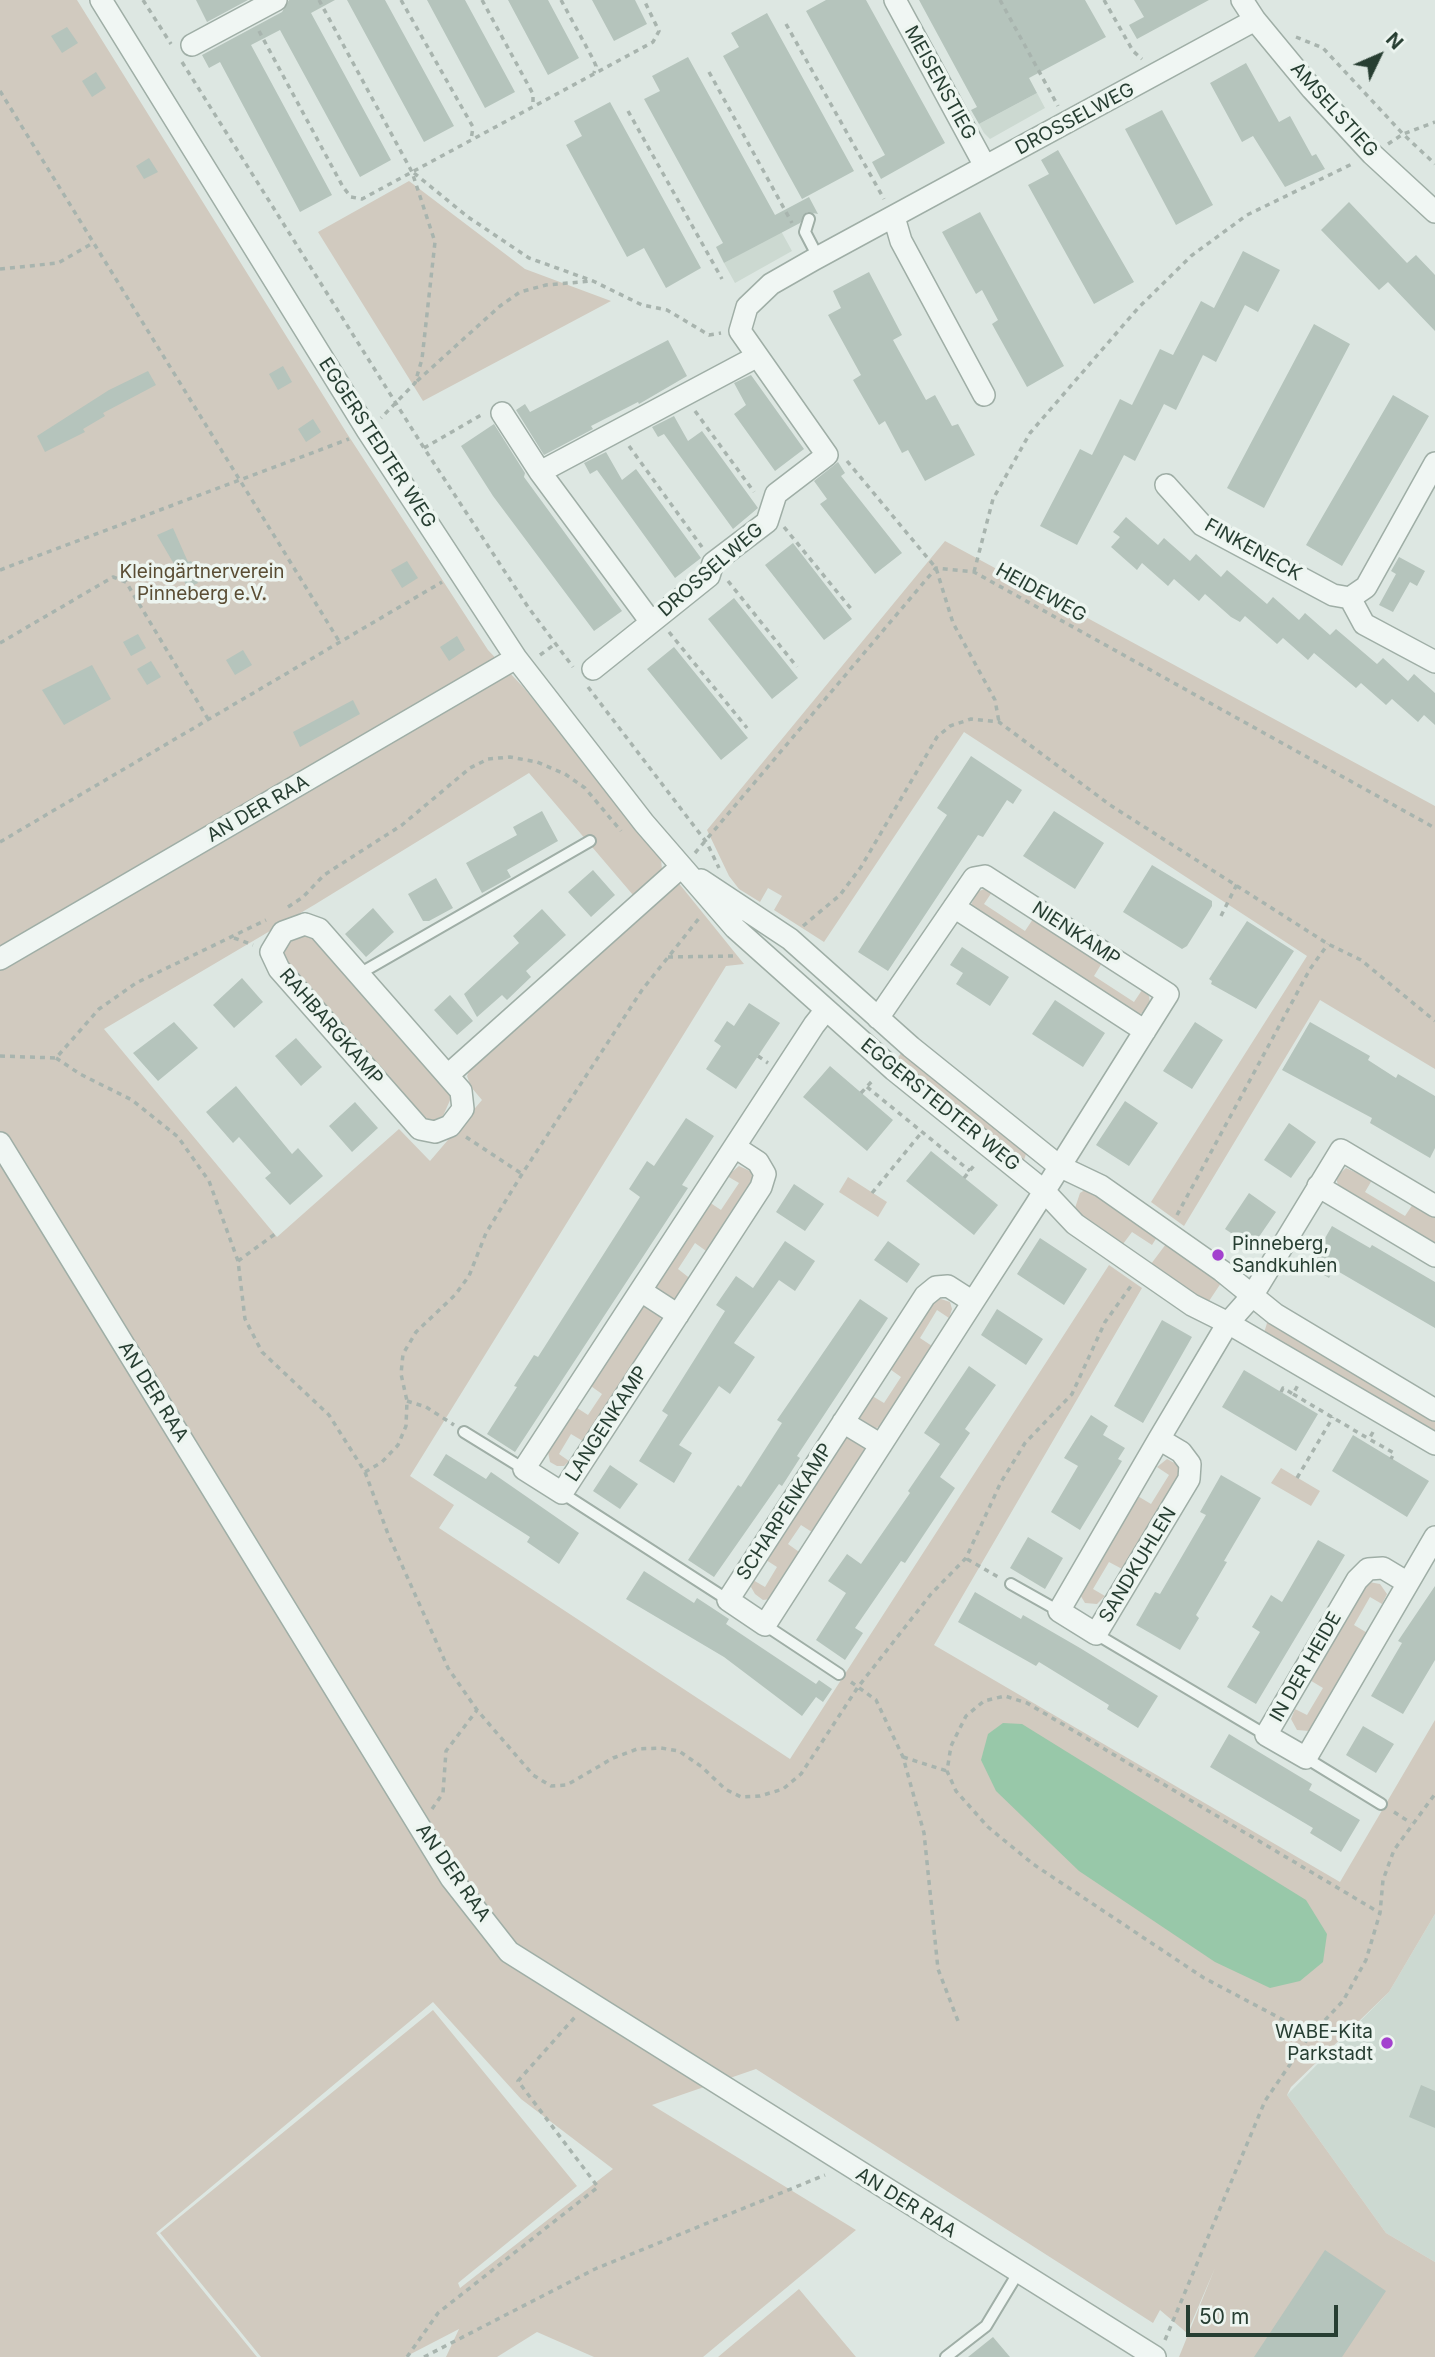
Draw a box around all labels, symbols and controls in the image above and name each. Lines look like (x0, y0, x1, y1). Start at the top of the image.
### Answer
north arrow (1344, 21, 1414, 91)
street label: MEISENSTIEG (899, 22, 981, 144)
text: N (1381, 28, 1408, 54)
street label: AMSELSTIEG (1285, 58, 1383, 162)
street label: DROSSELWEG (1012, 78, 1138, 160)
street label: EGGERSTEDTER WEG (314, 354, 440, 532)
street label: FINKENECK (1201, 514, 1305, 586)
street label: DROSSELWEG (654, 518, 768, 622)
street label: HEIDEWEG (992, 559, 1090, 627)
park label: Kleingärtnerverein Pinneberg e.V. (119, 561, 285, 605)
street label: AN DER RAA (203, 771, 313, 847)
street label: NIENKAMP (1028, 897, 1124, 971)
street label: RAHBARGKAMP (274, 964, 388, 1090)
street label: EGGERSTEDTER WEG (856, 1034, 1024, 1176)
place label: Pinneberg, Sandkuhlen (1232, 1233, 1338, 1277)
marker: Pinneberg, Sandkuhlen (1210, 1247, 1226, 1263)
street label: AN DER RAA (113, 1338, 193, 1446)
street label: LANGENKAMP (561, 1362, 653, 1486)
street label: SCHARPENKAMP (732, 1439, 838, 1585)
street label: SANDKUHLEN (1095, 1503, 1181, 1627)
street label: IN DER HEIDE (1265, 1608, 1347, 1726)
street label: AN DER RAA (411, 1820, 495, 1926)
place label: WABE-Kita Parkstadt (1275, 2021, 1373, 2065)
marker: WABE-Kita Parkstadt (1379, 2035, 1395, 2051)
street label: AN DER RAA (852, 2163, 960, 2243)
scale bar (1190, 2290, 1342, 2334)
text: 50 m (1199, 2304, 1249, 2329)

